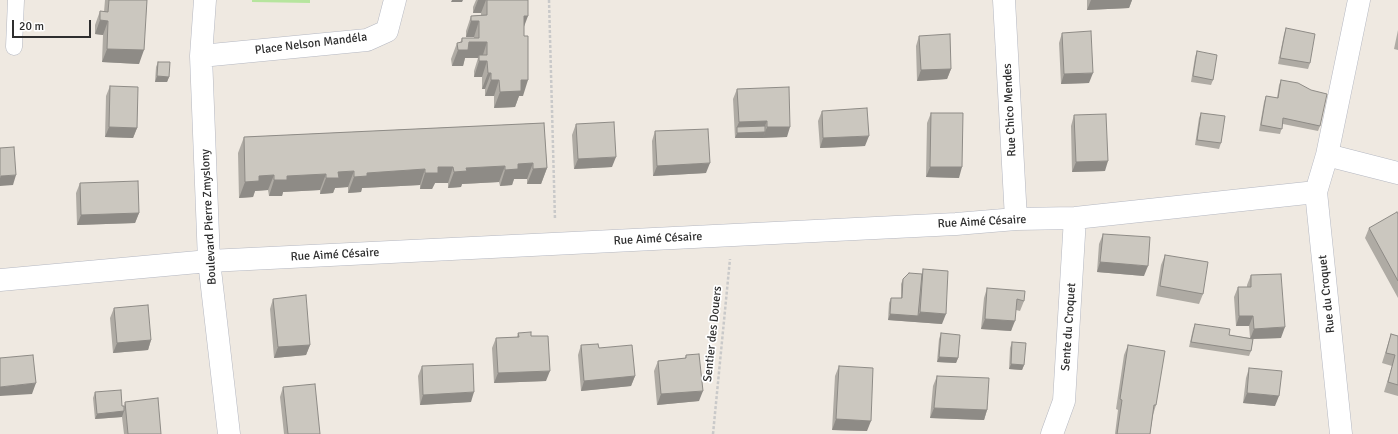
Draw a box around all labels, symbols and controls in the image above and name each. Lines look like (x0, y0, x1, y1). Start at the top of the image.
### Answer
scale bar (14, 12, 93, 38)
text: 20 m (19, 19, 44, 34)
street label: Place Nelson Mandéla (254, 30, 368, 58)
street label: Rue Chico Mendes (1000, 63, 1020, 157)
street label: Boulevard Pierre Zmyslony (198, 149, 220, 285)
street label: Rue Aimé Césaire (937, 212, 1027, 232)
street label: Rue Aimé Césaire (613, 229, 703, 249)
street label: Rue Aimé Césaire (290, 245, 380, 265)
street label: Rue du Croquet (1316, 254, 1338, 334)
street label: Sente du Croquet (1059, 282, 1079, 372)
street label: Sentier des Douers (701, 285, 725, 383)

